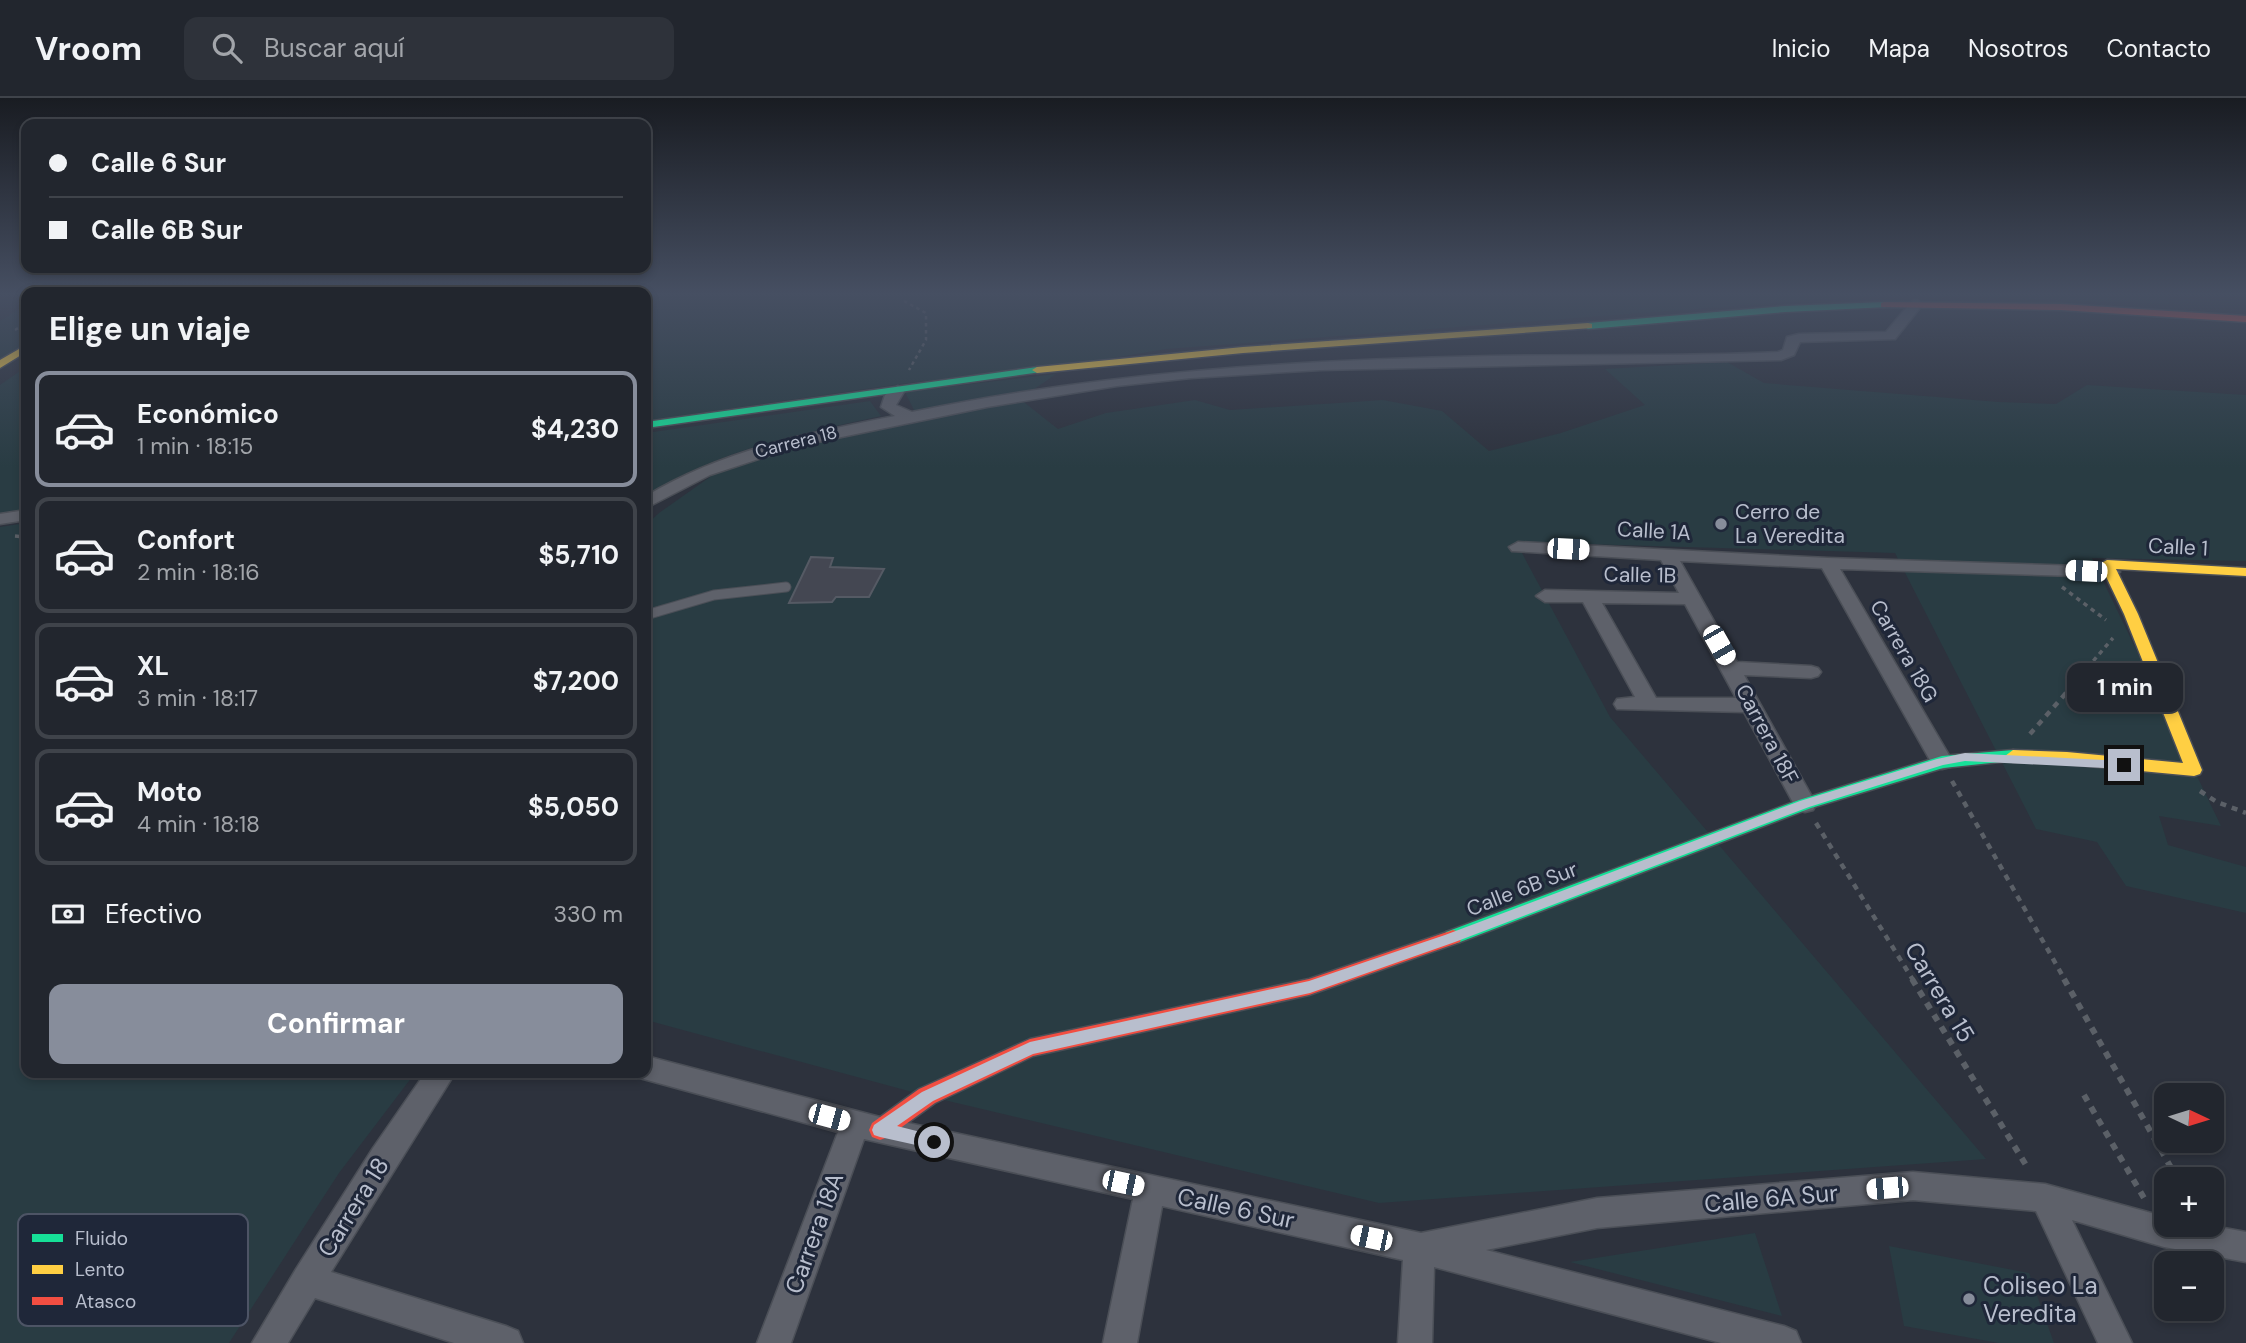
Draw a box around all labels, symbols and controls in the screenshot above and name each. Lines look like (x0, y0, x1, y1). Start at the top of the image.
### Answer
search box (184, 17, 674, 80)
text: Vroom (35, 27, 142, 70)
icon: search (208, 29, 246, 67)
text: Buscar aquí (264, 31, 404, 65)
text: Inicio (1772, 33, 1831, 64)
text: Mapa (1869, 33, 1930, 64)
text: Nosotros (1968, 33, 2069, 64)
text: Contacto (2107, 33, 2211, 64)
text: Calle 6 Sur (91, 146, 226, 180)
text: Calle 6B Sur (91, 213, 243, 247)
text: Elige un viaje (49, 308, 251, 350)
text: Económico (137, 397, 279, 431)
icon: car (53, 398, 116, 461)
text: $4,230 (531, 412, 619, 446)
street label: Carrera 18 (752, 420, 840, 464)
text: 1 min · 18:15 (137, 431, 253, 461)
place label: Cerro de La Veredita (1735, 498, 1845, 550)
street label: Calle 1A (1616, 515, 1692, 547)
marker: Cerro de La Veredita (1713, 516, 1729, 532)
text: Confort (137, 523, 235, 557)
icon: car (53, 524, 116, 587)
street label: Calle 1 (2147, 531, 2209, 563)
car (1547, 537, 1590, 561)
text: $5,710 (538, 538, 619, 572)
text: 2 min · 18:16 (137, 557, 260, 587)
car (2065, 559, 2108, 583)
street label: Calle 1B (1603, 560, 1677, 590)
street label: Carrera 18G (1863, 595, 1945, 707)
car (1700, 622, 1739, 668)
text: XL (137, 649, 169, 683)
icon: car (53, 650, 116, 713)
text: $7,200 (533, 664, 619, 698)
callout: 1 min (2066, 664, 2182, 712)
text: 1 min (2097, 672, 2153, 702)
street label: Carrera 18F (1729, 679, 1805, 789)
text: 3 min · 18:17 (137, 683, 258, 713)
route end (2108, 749, 2140, 781)
text: Moto (137, 775, 202, 809)
icon: car (53, 776, 116, 839)
text: $5,050 (528, 790, 619, 824)
text: 4 min · 18:18 (137, 809, 260, 839)
street label: Calle 6B Sur (1462, 855, 1582, 923)
icon: cash (49, 895, 87, 933)
text: Efectivo (105, 897, 202, 931)
text: 330 m (553, 899, 623, 929)
street label: Carrera 15 (1898, 936, 1982, 1048)
button: Confirmar (49, 984, 623, 1064)
north arrow (2154, 1083, 2224, 1153)
map controls (2154, 1083, 2224, 1321)
car (806, 1101, 853, 1133)
route start (918, 1126, 950, 1158)
street label: Carrera 18 (310, 1151, 396, 1263)
button: + (2154, 1167, 2224, 1237)
street label: Carrera 18A (778, 1168, 850, 1298)
car (1101, 1168, 1146, 1198)
car (1866, 1176, 1909, 1200)
street label: Calle 6A Sur (1703, 1177, 1839, 1219)
street label: Calle 6 Sur (1175, 1180, 1298, 1236)
legend (18, 1214, 248, 1326)
car (1349, 1223, 1394, 1253)
text: Fluido (75, 1226, 128, 1251)
button: − (2154, 1251, 2224, 1321)
text: Lento (75, 1257, 125, 1282)
place label: Coliseo La Veredita (1983, 1270, 2098, 1329)
text: Atasco (75, 1289, 136, 1314)
marker: Coliseo La Veredita (1961, 1291, 1977, 1307)

